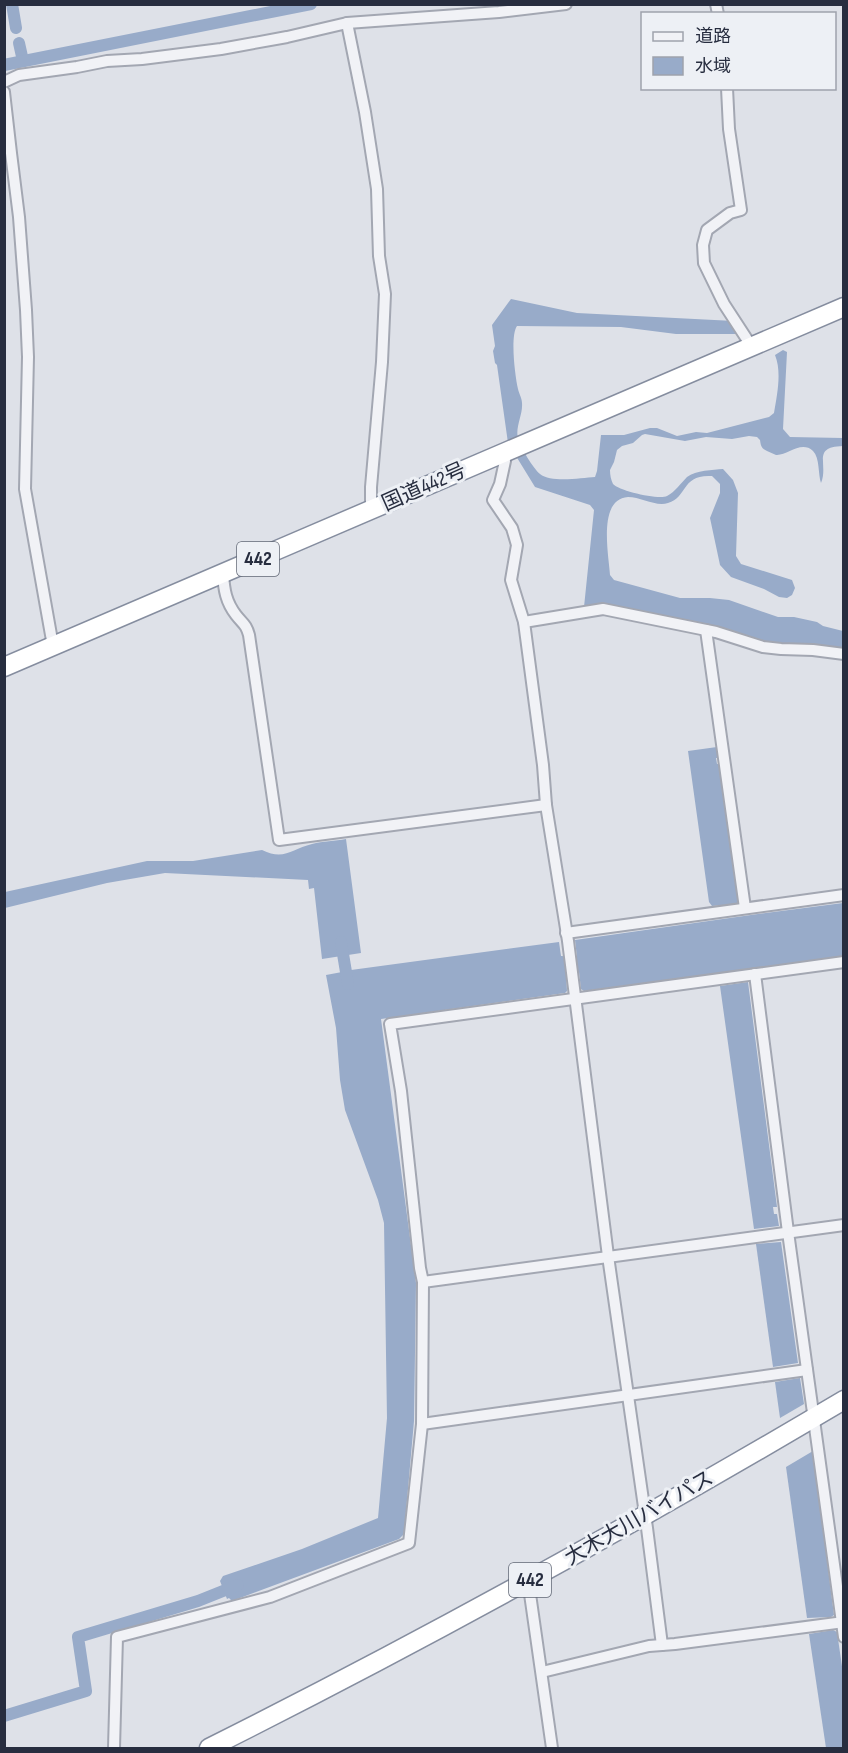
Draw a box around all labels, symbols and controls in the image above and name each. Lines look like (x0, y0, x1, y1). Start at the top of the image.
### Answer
legend (641, 12, 836, 90)
text: 道路 (695, 26, 731, 47)
text: 水域 (695, 56, 731, 77)
street label: 国道442号 (378, 457, 470, 517)
road number: 442 (237, 542, 279, 576)
street label: 大木大川バイパス (560, 1465, 718, 1571)
road number: 442 (509, 1563, 551, 1597)

